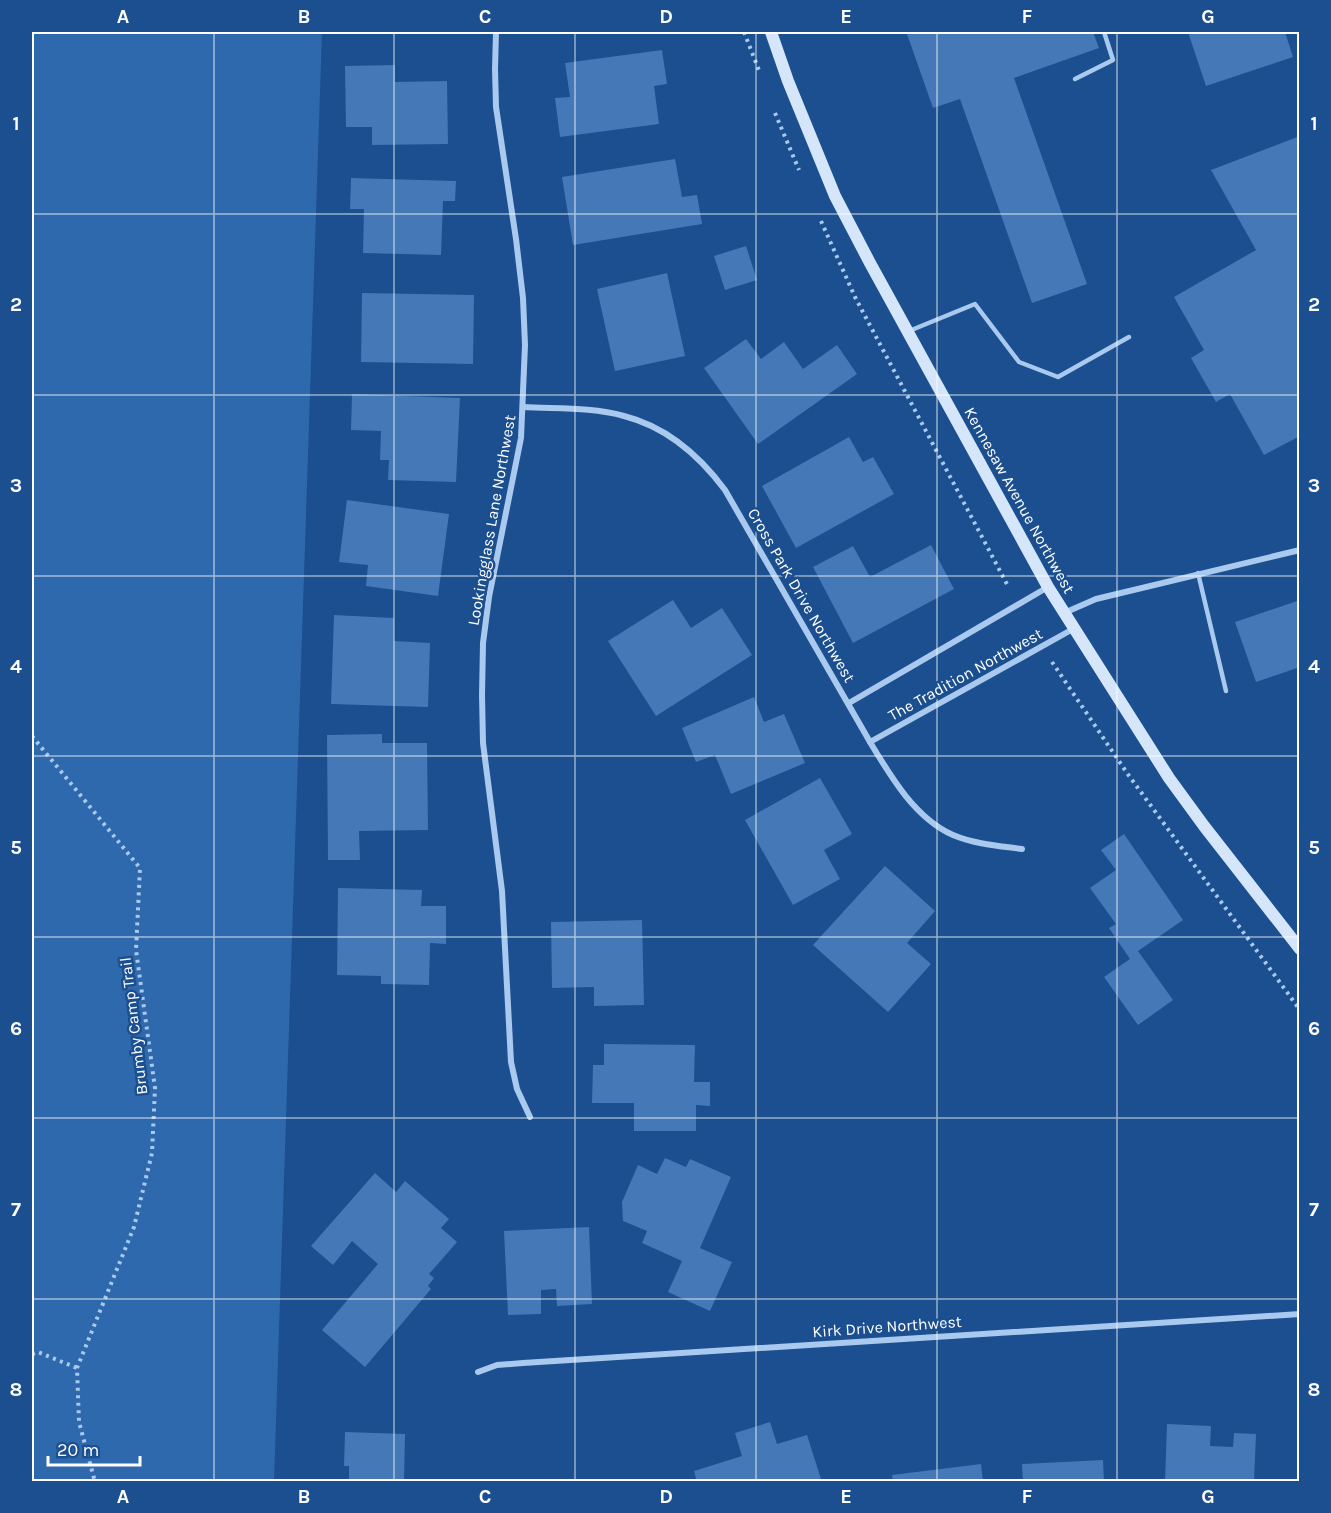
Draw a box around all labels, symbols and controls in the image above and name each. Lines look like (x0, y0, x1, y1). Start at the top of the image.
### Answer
text: A (117, 5, 130, 28)
text: B (298, 5, 310, 28)
text: C (479, 5, 491, 28)
text: D (659, 5, 673, 28)
text: E (840, 5, 852, 28)
text: F (1022, 5, 1033, 28)
text: G (1201, 5, 1215, 28)
text: 1 (12, 112, 20, 135)
text: 1 (1310, 112, 1318, 135)
text: 2 (10, 293, 22, 316)
text: 2 (1308, 293, 1320, 316)
street label: Kennesaw Avenue Northwest (960, 404, 1079, 597)
street label: Lookingglass Lane Northwest (464, 413, 519, 627)
text: 3 (10, 474, 22, 497)
text: 3 (1308, 474, 1320, 497)
street label: Cross Park Drive Northwest (744, 505, 859, 686)
street label: The Tradition Northwest (885, 624, 1046, 725)
text: 4 (10, 655, 22, 678)
text: 4 (1308, 655, 1320, 678)
text: 5 (10, 836, 22, 859)
text: 5 (1308, 836, 1320, 859)
street label: Brumby Camp Trail (116, 956, 151, 1096)
text: 6 (10, 1017, 22, 1040)
text: 6 (1308, 1017, 1320, 1040)
text: 7 (11, 1198, 21, 1221)
text: 7 (1309, 1198, 1319, 1221)
street label: Kirk Drive Northwest (812, 1312, 962, 1341)
text: 8 (10, 1378, 22, 1401)
text: 8 (1308, 1378, 1320, 1401)
scale bar (48, 1429, 140, 1467)
text: 20 m (57, 1439, 99, 1461)
text: A (117, 1485, 130, 1508)
text: B (298, 1485, 310, 1508)
text: C (479, 1485, 491, 1508)
text: D (659, 1485, 673, 1508)
text: E (840, 1485, 852, 1508)
text: F (1022, 1485, 1033, 1508)
text: G (1201, 1485, 1215, 1508)

